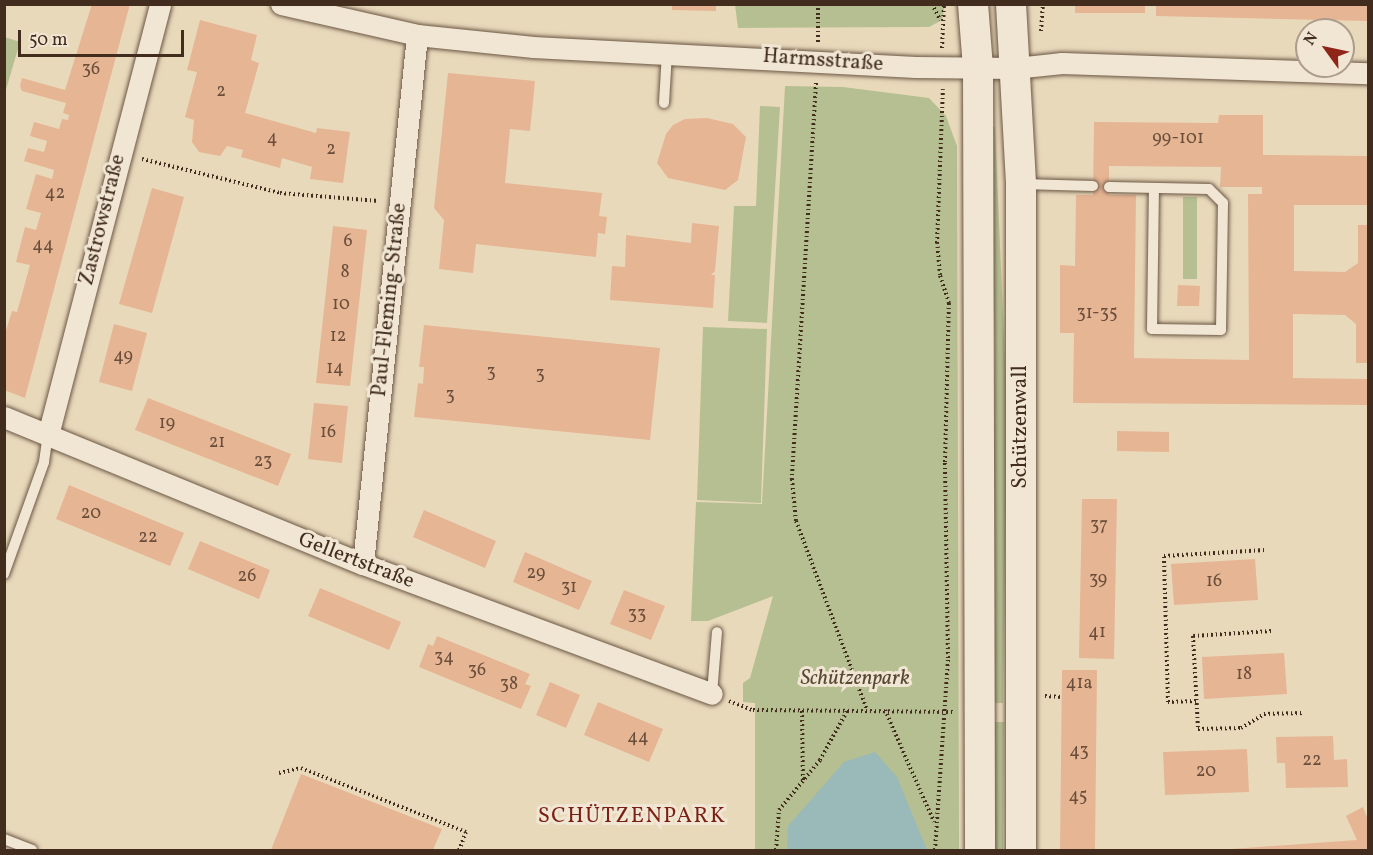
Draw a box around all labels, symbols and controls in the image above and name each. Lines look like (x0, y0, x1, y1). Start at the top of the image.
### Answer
scale bar (21, 18, 188, 56)
north arrow (1295, 18, 1355, 78)
text: 50 m (29, 28, 68, 53)
text: N (1299, 28, 1324, 50)
street label: Harmsstraße (762, 44, 884, 78)
house number: 36 (82, 59, 100, 81)
house number: 2 (216, 81, 226, 103)
house number: 4 (267, 128, 277, 150)
house number: 99-101 (1152, 128, 1204, 150)
house number: 2 (326, 139, 336, 161)
street label: Zastrowstraße (75, 152, 131, 288)
house number: 42 (45, 183, 65, 205)
street label: Paul-Fleming-Straße (367, 202, 413, 398)
house number: 6 (343, 231, 353, 253)
house number: 44 (32, 235, 54, 257)
house number: 8 (340, 262, 350, 284)
house number: 10 (332, 294, 350, 316)
house number: 31-35 (1076, 303, 1118, 325)
house number: 12 (330, 326, 346, 348)
house number: 49 (113, 346, 133, 368)
house number: 14 (326, 358, 344, 380)
house number: 3 (486, 362, 496, 384)
house number: 3 (535, 364, 545, 386)
street label: Schützenwall (1008, 365, 1034, 489)
house number: 3 (445, 385, 455, 407)
house number: 19 (159, 413, 175, 435)
house number: 16 (320, 422, 336, 444)
house number: 21 (209, 432, 225, 454)
house number: 23 (254, 451, 272, 473)
house number: 20 (81, 503, 101, 525)
house number: 37 (1090, 515, 1108, 537)
house number: 22 (138, 527, 158, 549)
street label: Gellertstraße (294, 527, 418, 595)
house number: 29 (527, 563, 545, 585)
house number: 26 (238, 566, 256, 588)
house number: 39 (1089, 569, 1107, 591)
house number: 16 (1206, 571, 1222, 593)
house number: 31 (561, 577, 577, 599)
house number: 33 (628, 604, 646, 626)
house number: 41 (1088, 622, 1106, 644)
house number: 34 (434, 647, 454, 669)
house number: 36 (468, 660, 486, 682)
house number: 18 (1236, 664, 1252, 686)
park label: Schützenpark (800, 666, 910, 692)
house number: 41a (1066, 673, 1092, 695)
house number: 38 (500, 674, 518, 696)
house number: 44 (627, 727, 649, 749)
house number: 43 (1069, 741, 1089, 763)
house number: 22 (1302, 750, 1322, 772)
house number: 20 (1196, 761, 1216, 783)
house number: 45 (1069, 786, 1087, 808)
district label: SCHÜTZENPARK (538, 804, 726, 830)

